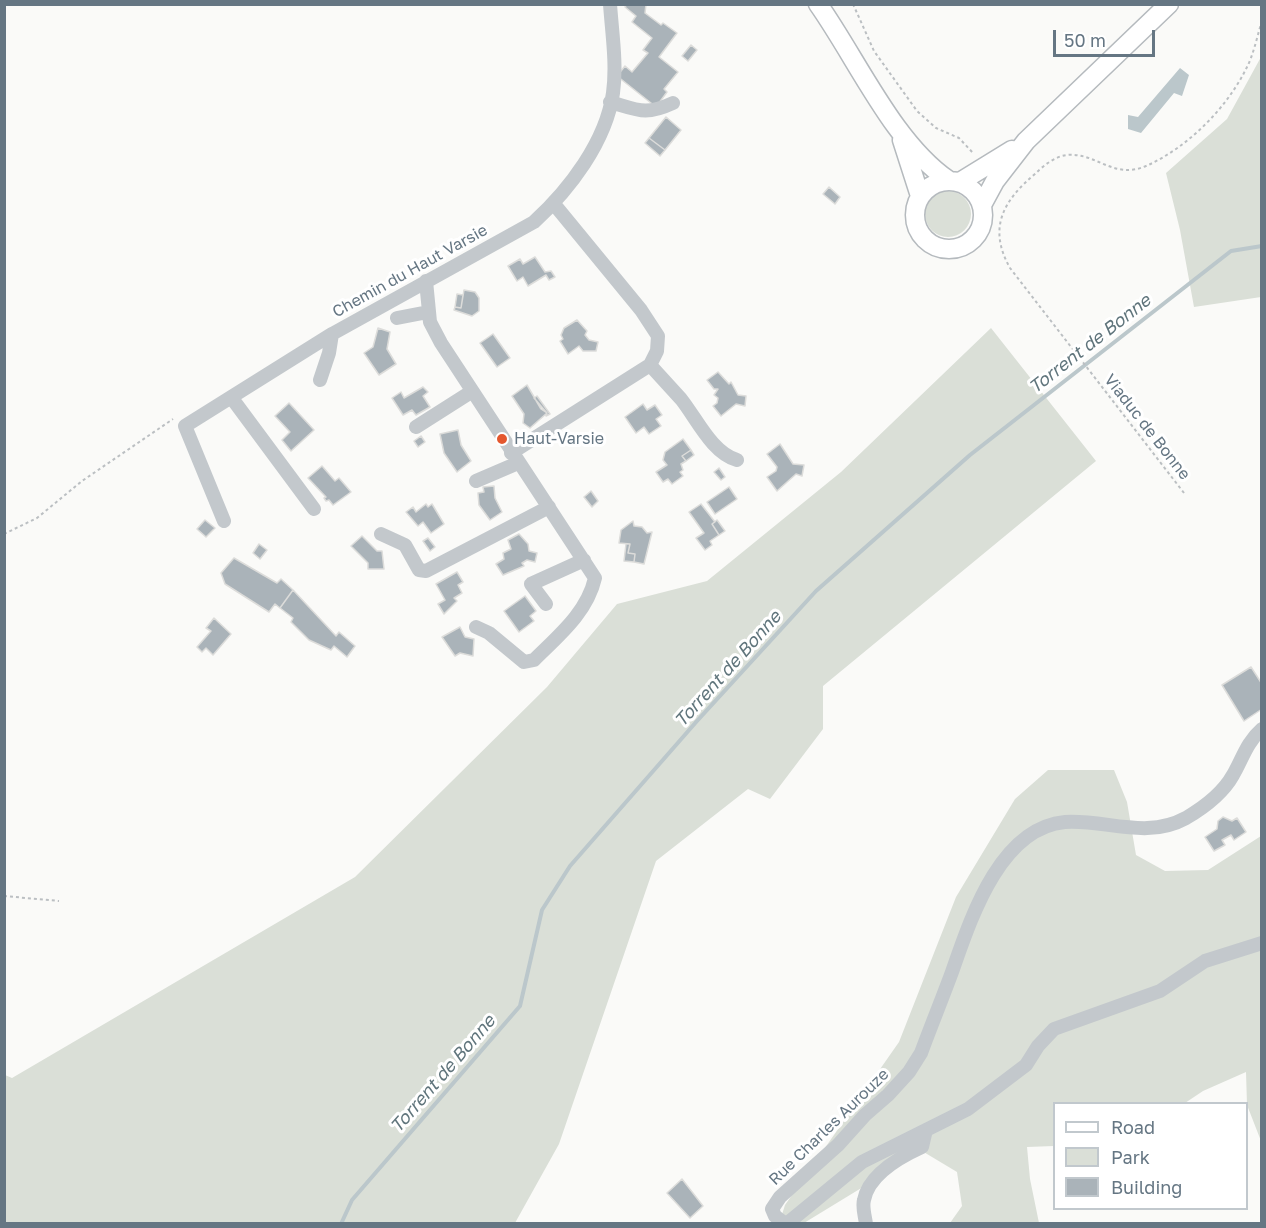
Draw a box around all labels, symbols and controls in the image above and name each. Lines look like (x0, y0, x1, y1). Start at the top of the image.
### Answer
scale bar (1056, 18, 1158, 56)
text: 50 m (1064, 29, 1106, 51)
street label: Chemin du Haut Varsie (329, 220, 491, 322)
water label: Torrent de Bonne (1025, 290, 1155, 398)
street label: Viaduc de Bonne (1100, 370, 1194, 484)
place label: Haut-Varsie (514, 429, 604, 449)
marker: Haut-Varsie (495, 432, 509, 446)
water label: Torrent de Bonne (670, 607, 786, 731)
water label: Torrent de Bonne (386, 1011, 500, 1137)
street label: Rue Charles Aurouze (765, 1065, 893, 1189)
legend (1053, 1102, 1248, 1210)
text: Road (1111, 1116, 1155, 1138)
text: Park (1111, 1146, 1150, 1168)
text: Building (1111, 1176, 1182, 1198)

